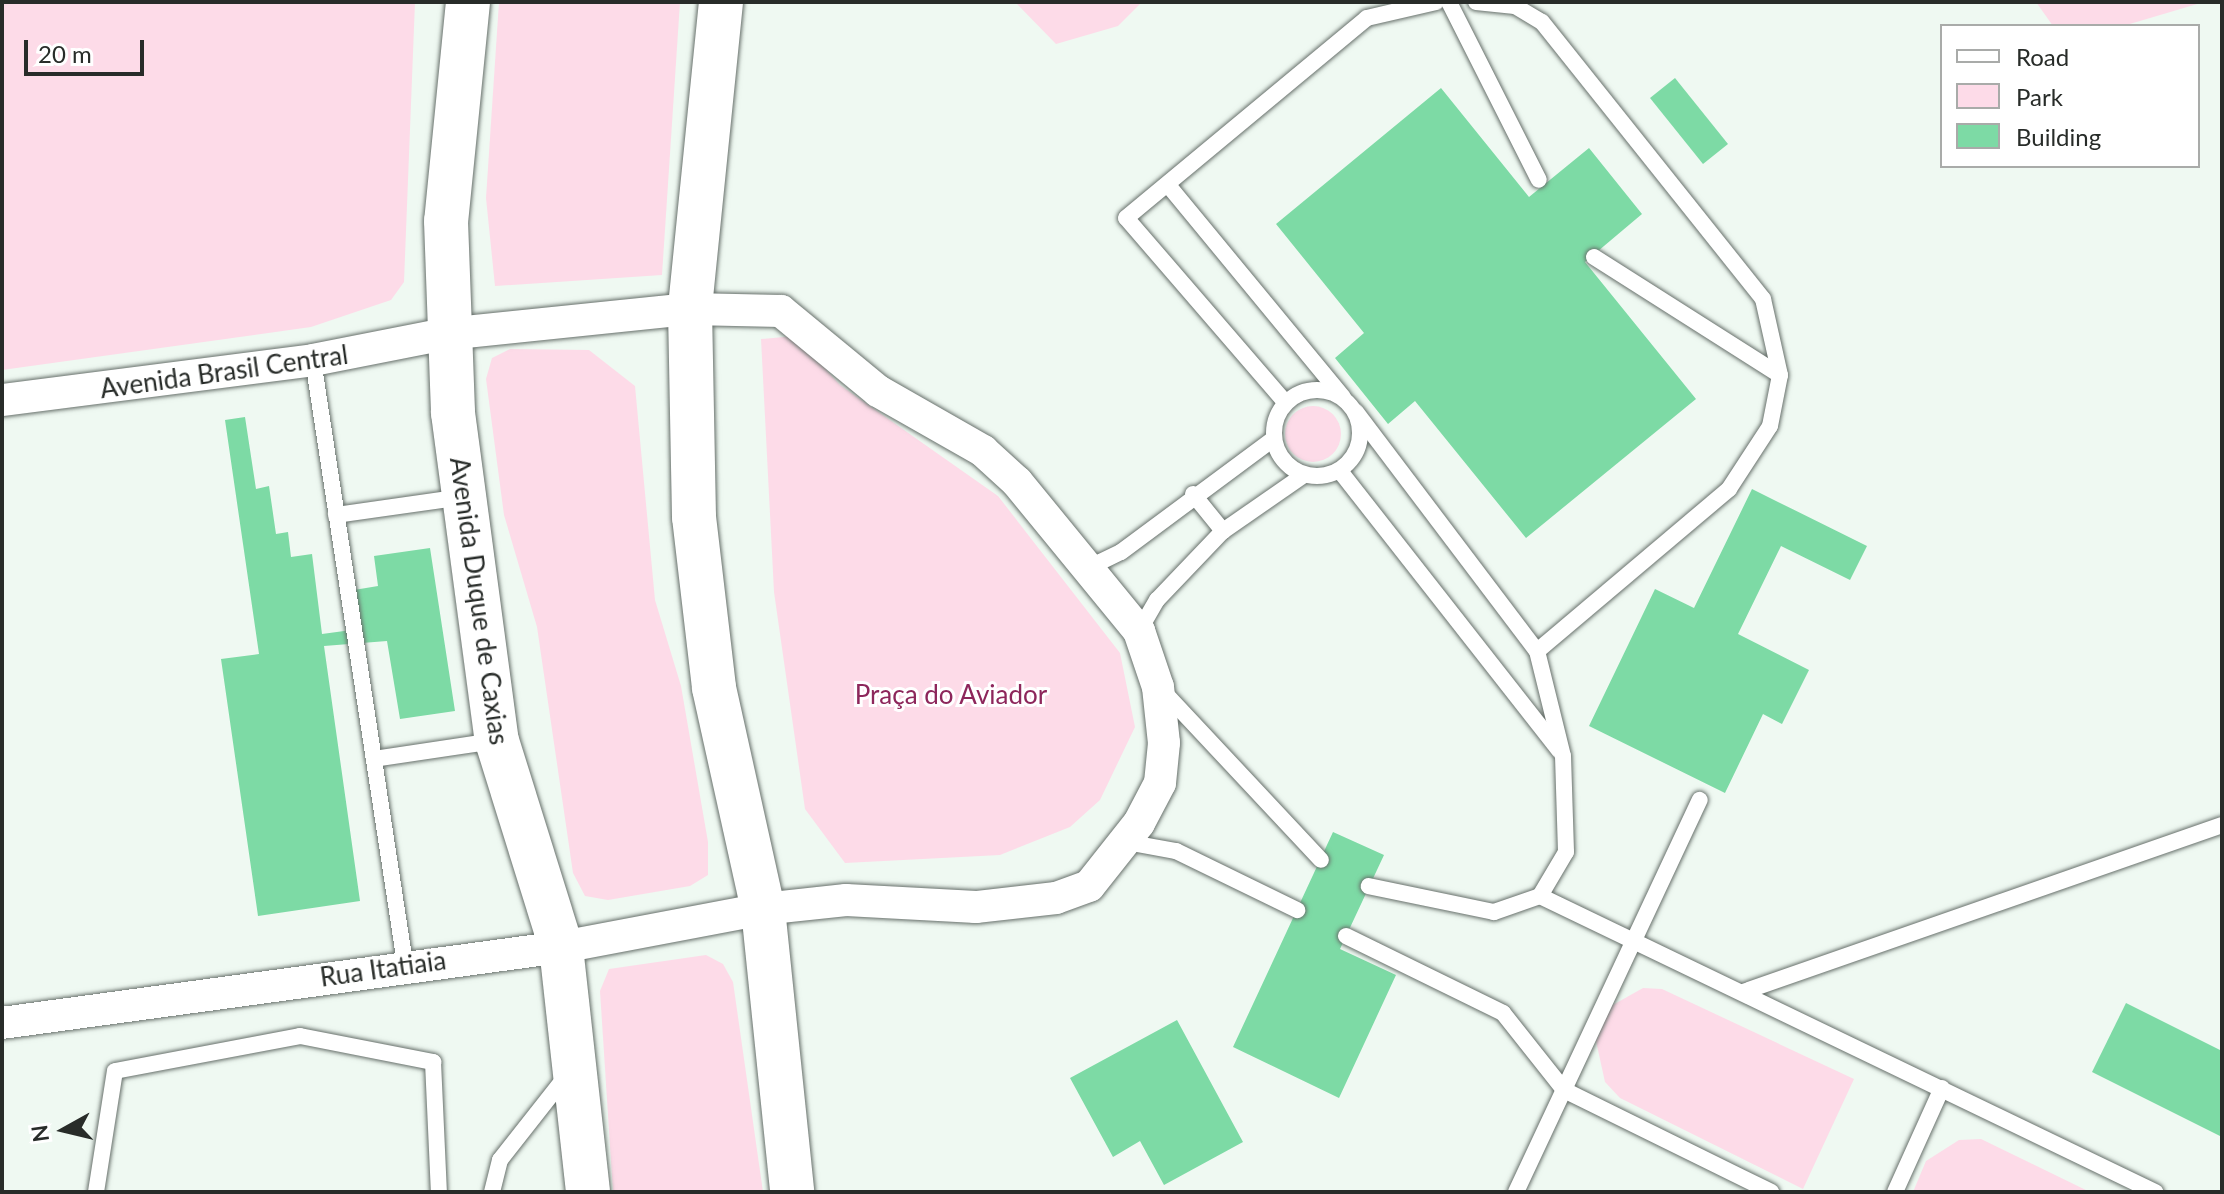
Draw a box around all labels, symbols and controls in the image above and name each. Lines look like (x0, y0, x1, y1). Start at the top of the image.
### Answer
scale bar (28, 24, 148, 74)
legend (1940, 24, 2200, 168)
text: 20 m (38, 39, 92, 68)
text: Road (2016, 42, 2069, 71)
text: Park (2016, 82, 2063, 111)
text: Building (2016, 122, 2101, 151)
street label: Avenida Brasil Central (98, 339, 350, 405)
street label: Avenida Duque de Caxias (443, 455, 515, 747)
park label: Praça do Aviador (854, 679, 1048, 711)
street label: Rua Itatiaia (318, 945, 448, 993)
north arrow (24, 1090, 104, 1170)
text: N (25, 1123, 54, 1144)

